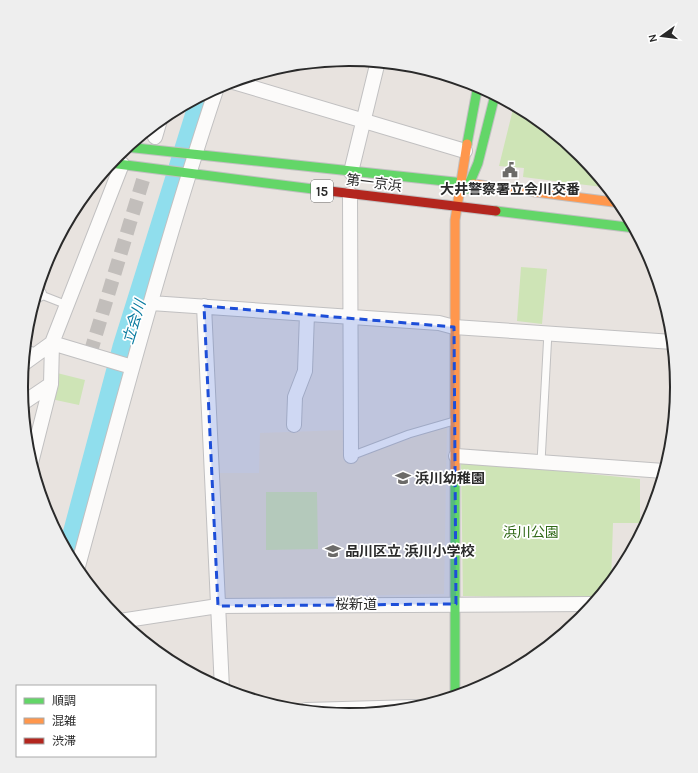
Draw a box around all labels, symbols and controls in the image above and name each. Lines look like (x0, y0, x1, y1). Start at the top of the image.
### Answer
north arrow (642, 16, 682, 56)
text: N (646, 33, 660, 44)
public building icon: 大井警察署立会川交番 (501, 161, 519, 179)
street label: 第一京浜 (345, 171, 403, 195)
road number: 15 (311, 180, 333, 202)
place label: 大井警察署立会川交番 (440, 181, 580, 198)
water label: 立会川 (119, 296, 150, 346)
school or university icon: 浜川幼稚園 (394, 469, 412, 487)
place label: 浜川幼稚園 (415, 470, 485, 487)
park label: 浜川公園 (503, 524, 559, 541)
school or university icon: 品川区立 浜川小学校 (324, 542, 342, 560)
place label: 品川区立 浜川小学校 (345, 543, 475, 560)
street label: 桜新道 (335, 596, 377, 613)
legend (16, 685, 156, 757)
text: 順調 (52, 694, 76, 708)
text: 混雑 (52, 714, 76, 728)
text: 渋滞 (52, 734, 76, 748)

